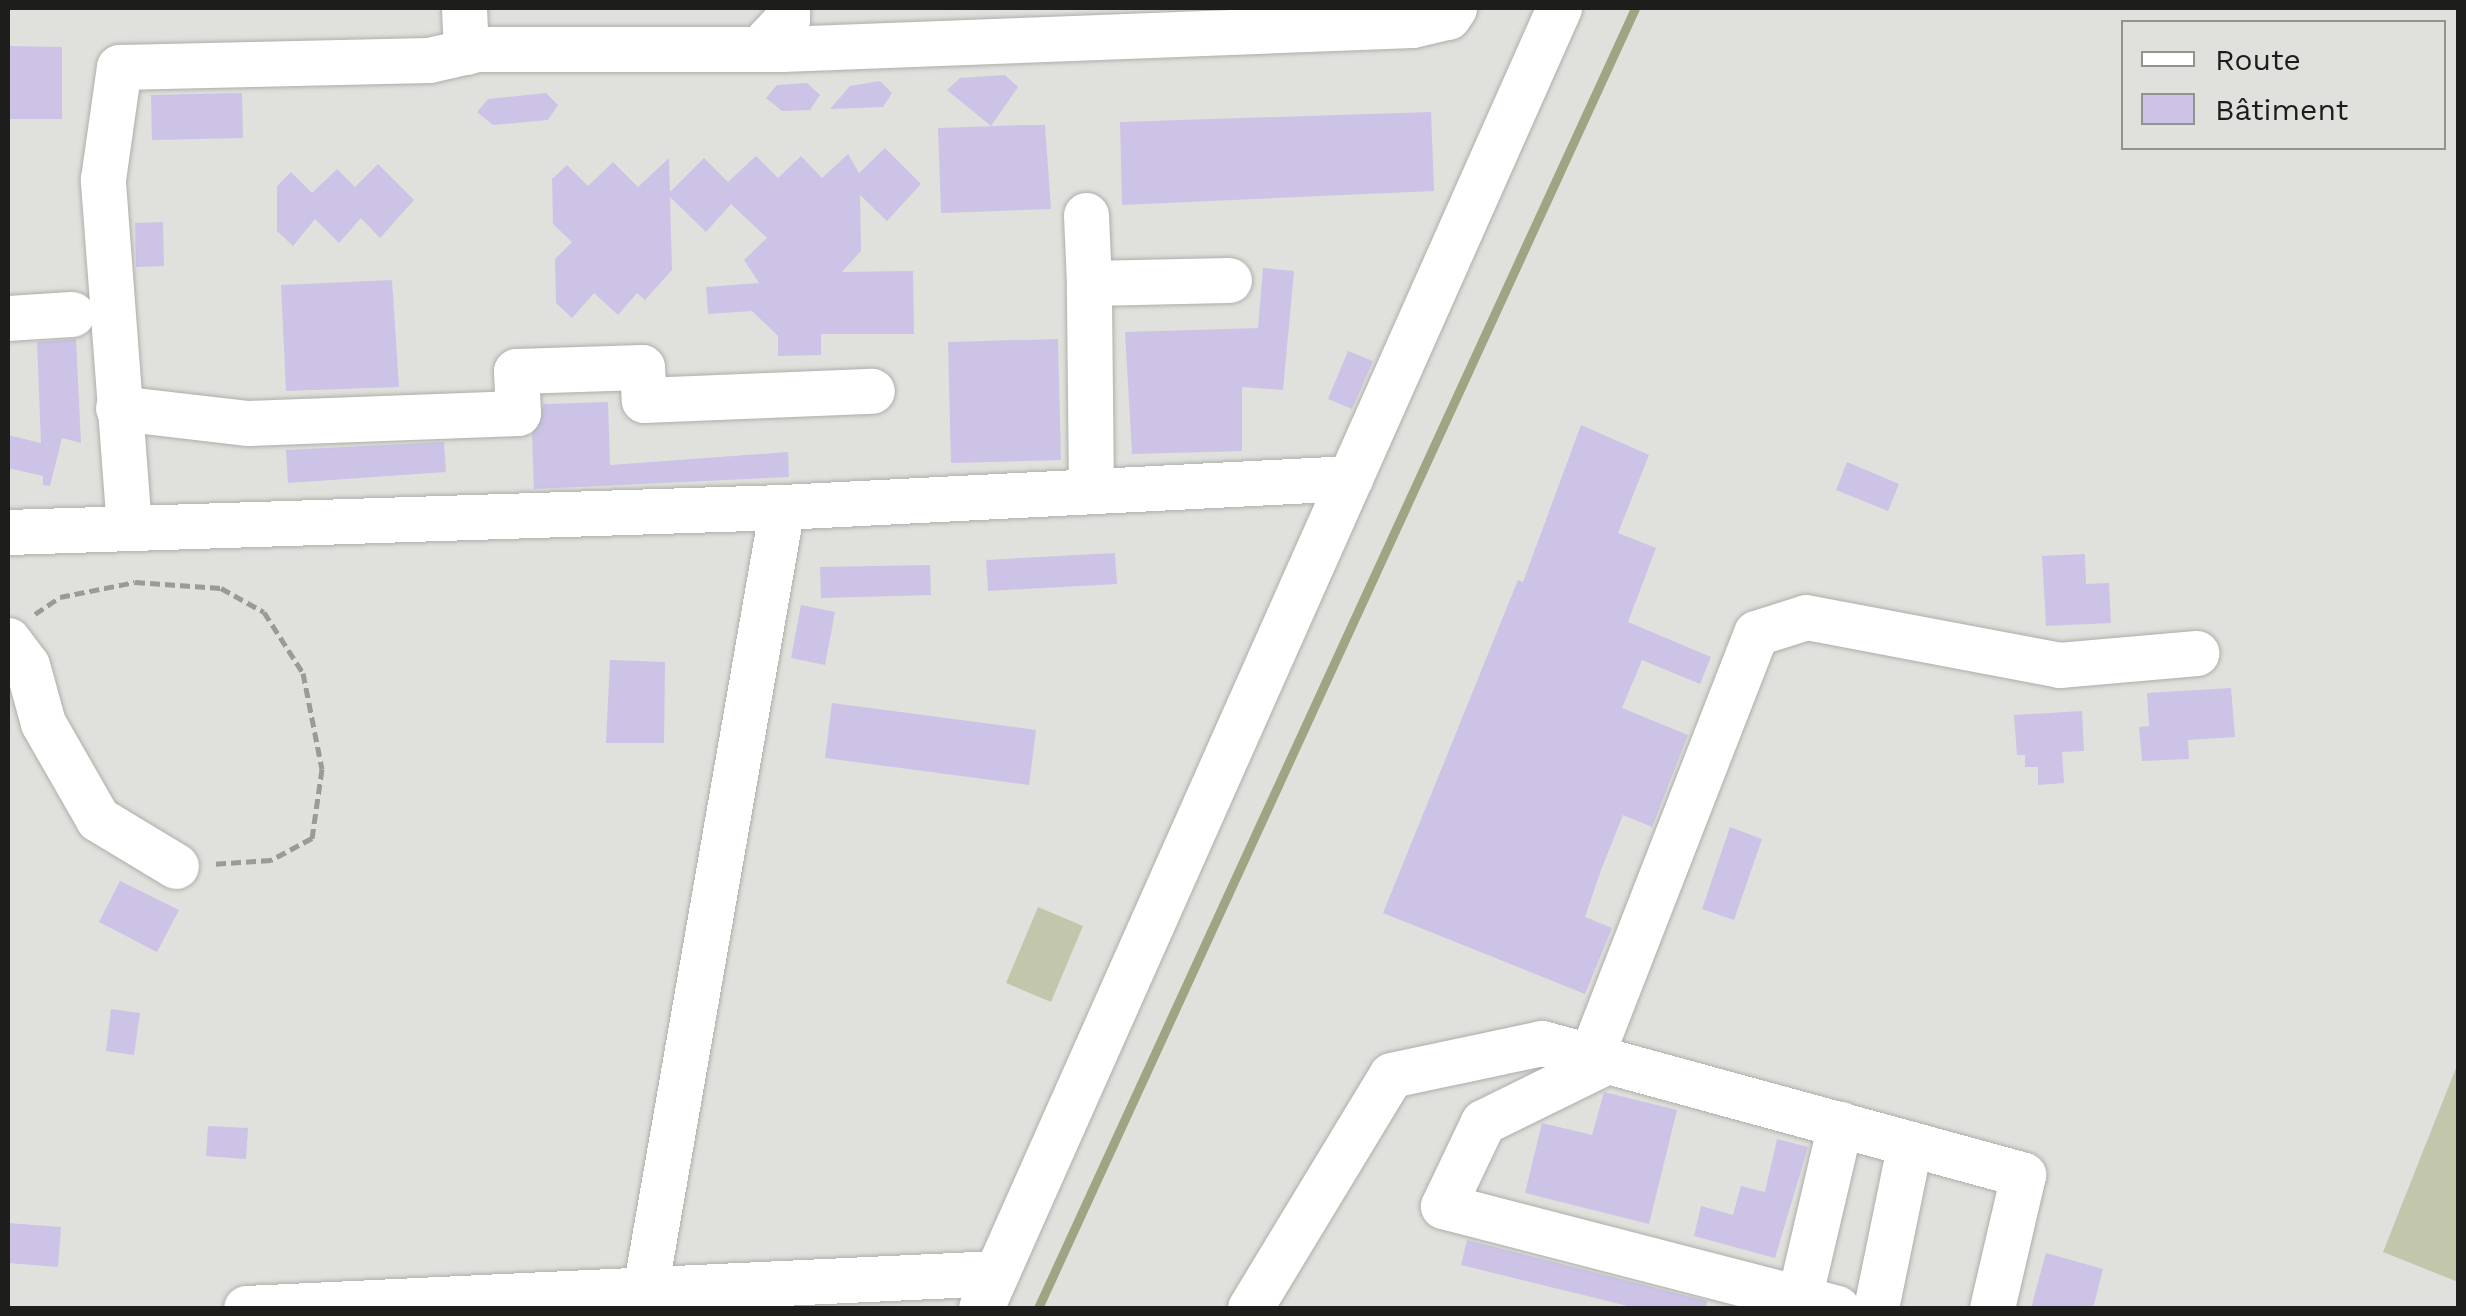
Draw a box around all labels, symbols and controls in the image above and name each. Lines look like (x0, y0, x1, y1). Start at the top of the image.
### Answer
legend (2121, 20, 2446, 150)
text: Route (2215, 42, 2301, 77)
text: Bâtiment (2215, 92, 2348, 127)

